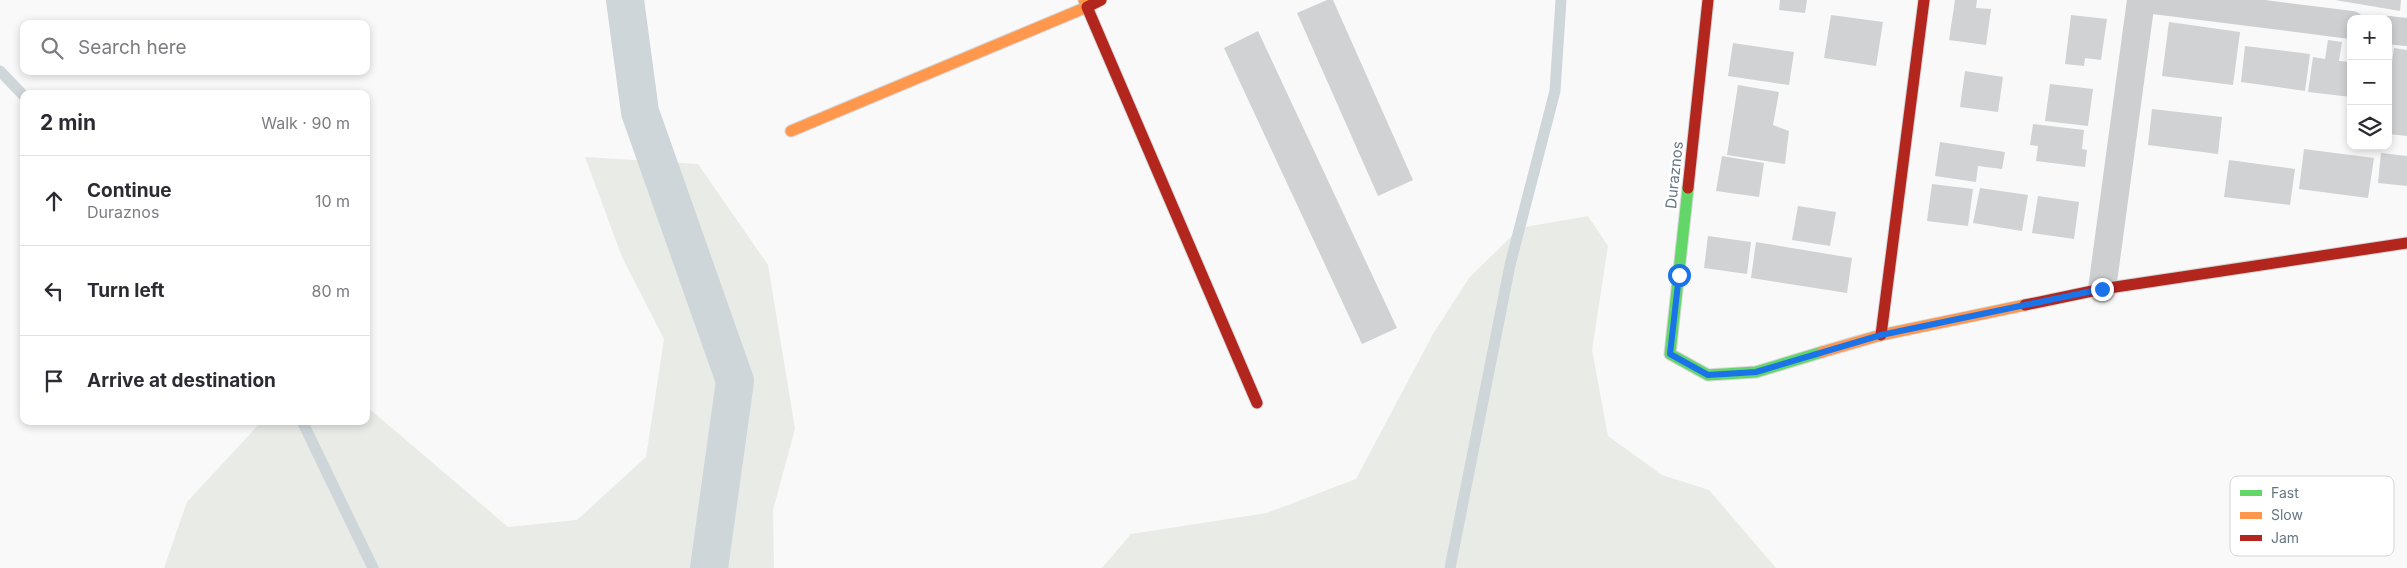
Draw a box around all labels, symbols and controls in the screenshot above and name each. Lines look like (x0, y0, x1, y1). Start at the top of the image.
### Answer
map controls (2347, 15, 2392, 150)
button: + (2347, 15, 2392, 60)
search box (20, 20, 370, 75)
icon: search (38, 34, 66, 62)
text: Search here (78, 36, 187, 59)
button: − (2347, 60, 2392, 105)
button: layers (2347, 105, 2392, 150)
text: 2 min (40, 110, 96, 135)
text: Walk · 90 m (261, 113, 350, 133)
street label: Duraznos (1661, 140, 1687, 210)
text: Continue (87, 179, 172, 202)
icon: ahead (40, 187, 68, 215)
text: 10 m (315, 191, 350, 211)
text: Duraznos (87, 202, 159, 222)
route start (1668, 264, 1691, 287)
icon: left (40, 277, 68, 305)
route end (2091, 278, 2114, 301)
text: Turn left (87, 279, 165, 302)
text: 80 m (311, 281, 350, 301)
icon: arrive (40, 367, 68, 395)
text: Arrive at destination (87, 369, 276, 392)
legend (2230, 476, 2394, 556)
text: Fast (2271, 484, 2299, 501)
text: Slow (2271, 506, 2303, 523)
text: Jam (2271, 529, 2299, 546)

